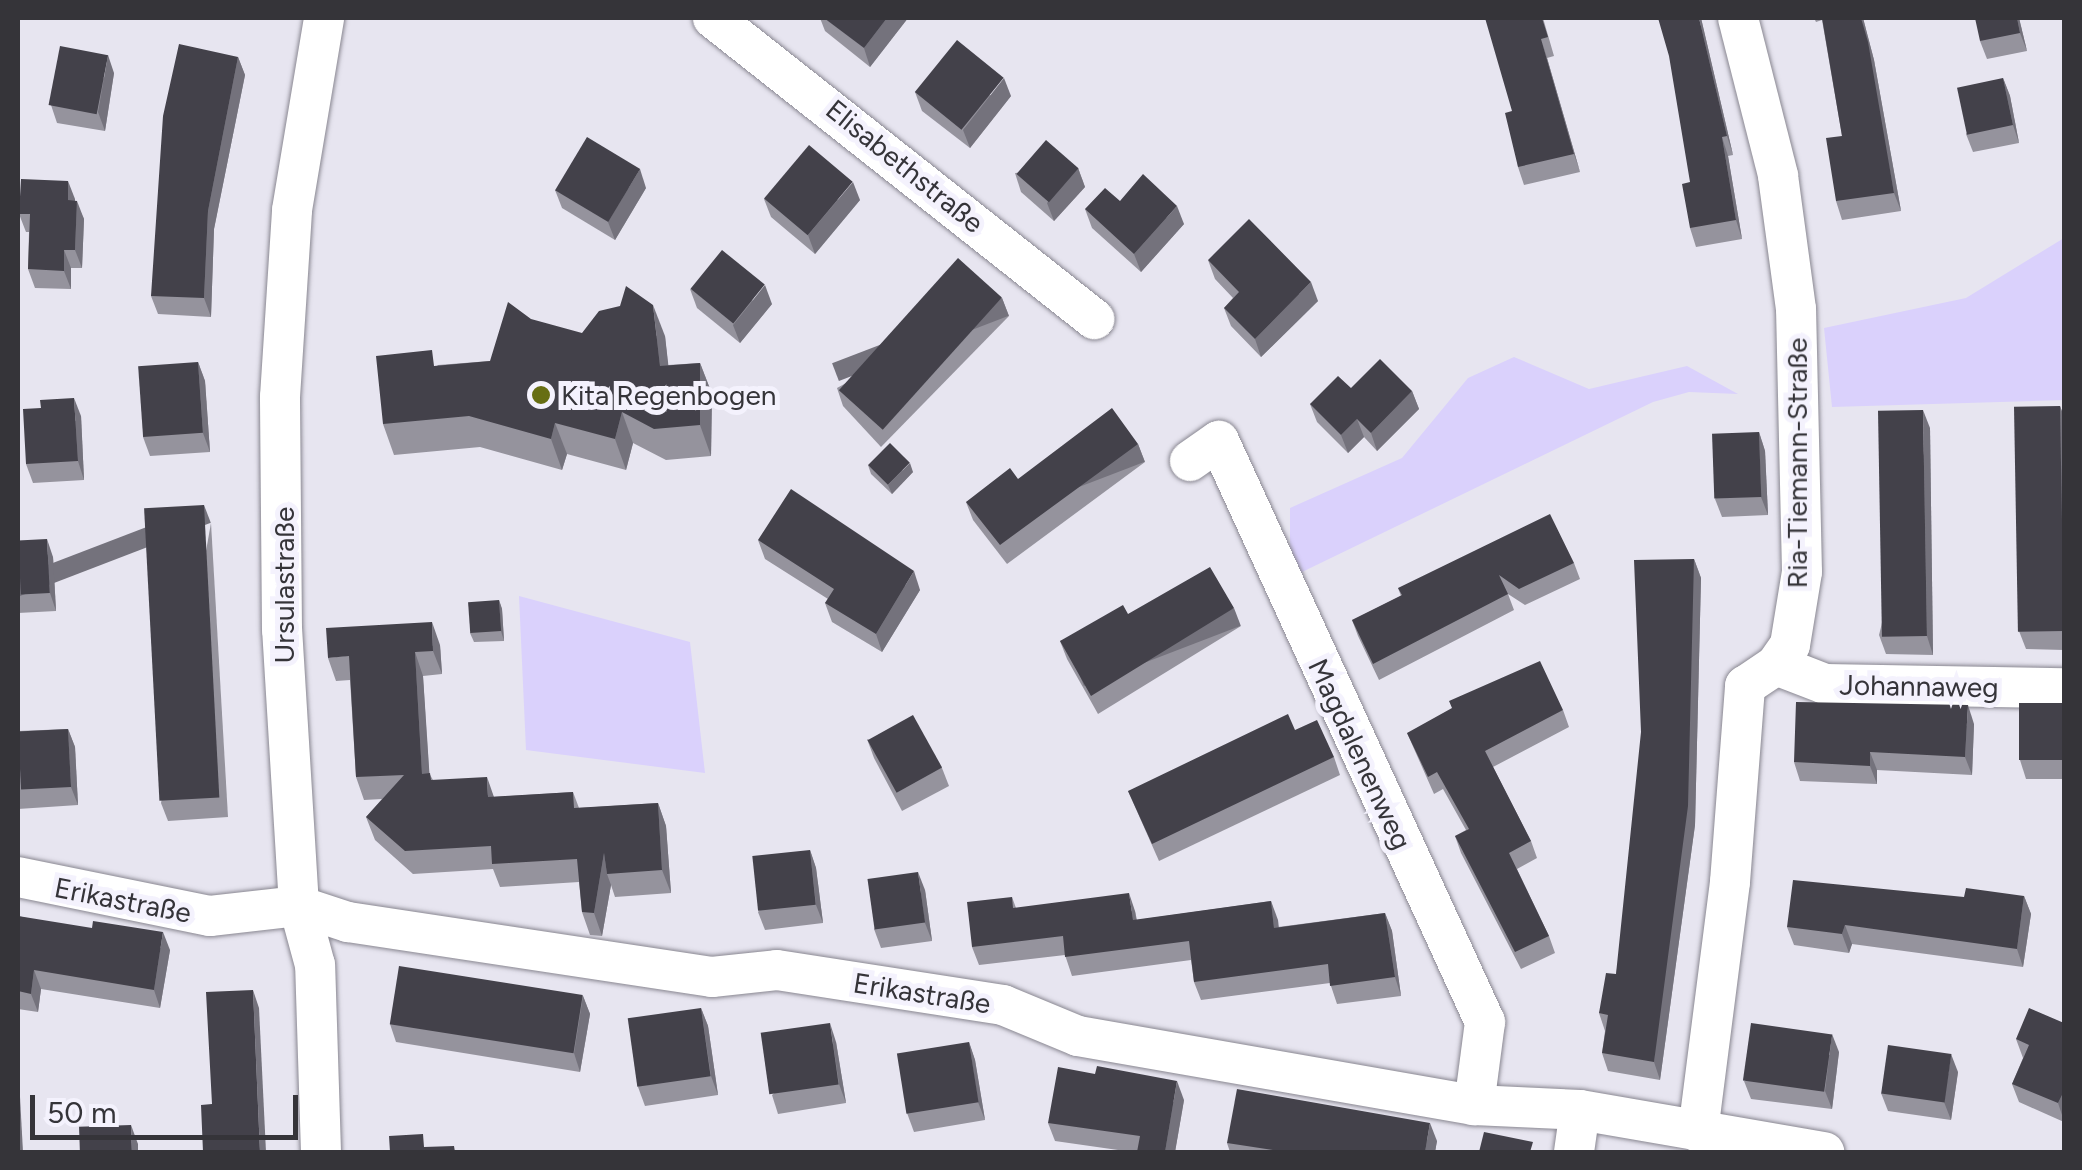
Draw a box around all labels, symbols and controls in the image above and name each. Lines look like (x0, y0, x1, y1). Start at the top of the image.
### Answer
street label: Elisabethstraße (819, 92, 991, 240)
street label: Ria-Tiemann-Straße (1780, 338, 1814, 588)
place label: Kita Regenbogen (561, 378, 776, 412)
marker: Kita Regenbogen (530, 384, 552, 406)
street label: Ursulastraße (267, 507, 301, 663)
street label: Magdalenenweg (1301, 653, 1419, 855)
street label: Johannaweg (1839, 668, 1999, 704)
street label: Erikastraße (52, 870, 194, 930)
street label: Erikastraße (851, 966, 993, 1020)
scale bar (35, 1075, 302, 1137)
text: 50 m (47, 1094, 116, 1131)

